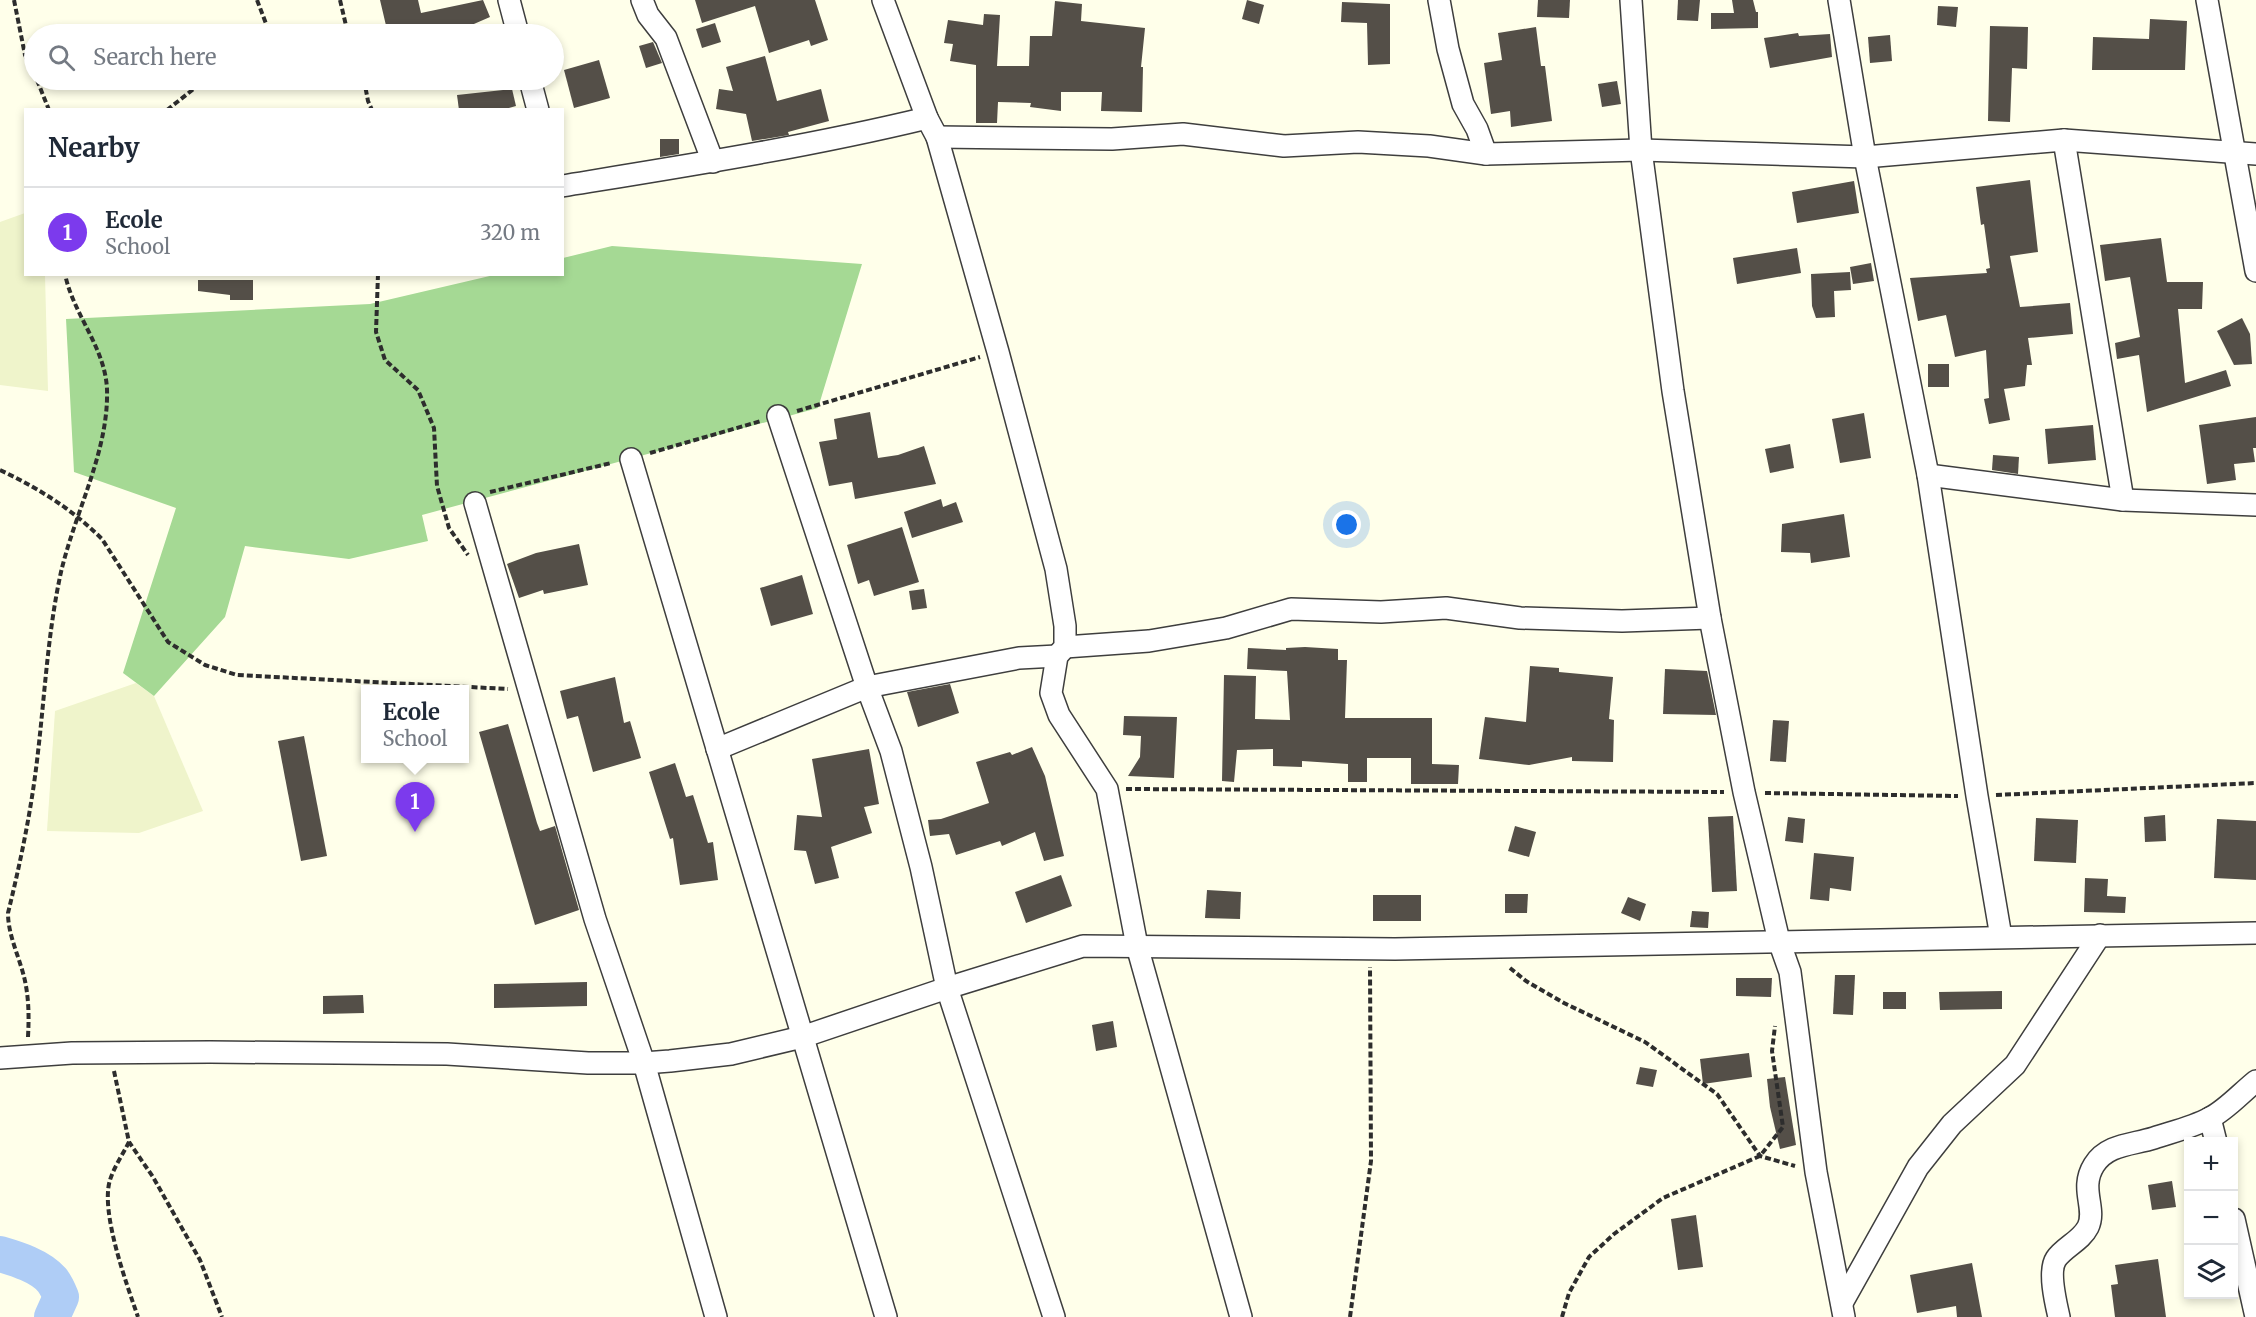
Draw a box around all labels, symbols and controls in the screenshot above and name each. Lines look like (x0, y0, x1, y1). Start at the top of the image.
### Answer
search box (24, 24, 564, 90)
icon: search (45, 41, 78, 74)
text: Search here (93, 43, 216, 71)
text: Nearby (48, 131, 140, 164)
text: Ecole (105, 206, 163, 234)
text: 1 (63, 220, 72, 245)
text: 320 m (480, 220, 540, 245)
text: School (105, 234, 170, 259)
your location (1332, 510, 1361, 539)
popup (361, 685, 469, 763)
text: Ecole (382, 698, 440, 726)
text: School (382, 726, 448, 751)
pin: 1 (396, 782, 434, 832)
map controls (2184, 1137, 2238, 1299)
button: + (2184, 1137, 2238, 1191)
button: − (2184, 1191, 2238, 1245)
button: layers (2184, 1245, 2238, 1299)

